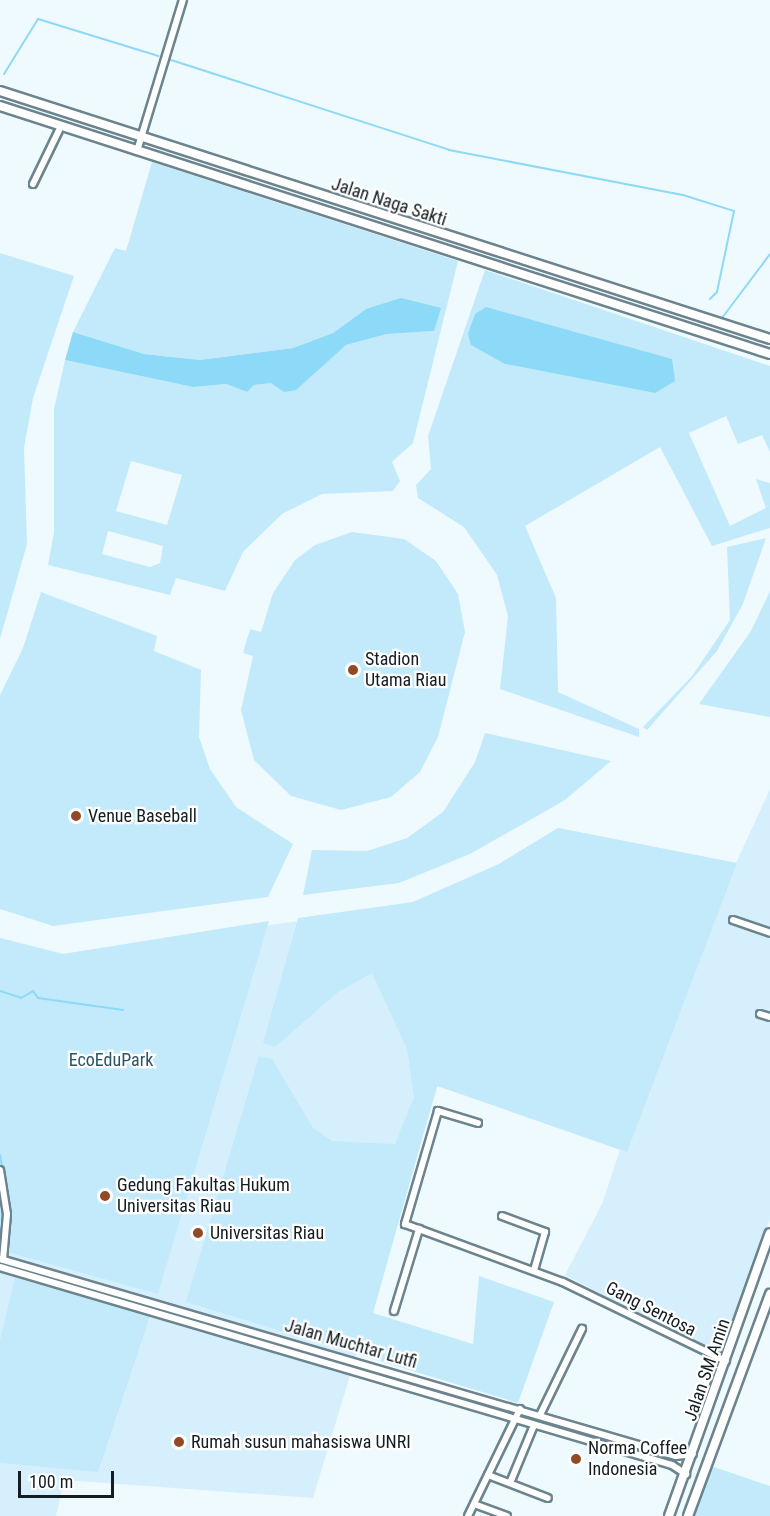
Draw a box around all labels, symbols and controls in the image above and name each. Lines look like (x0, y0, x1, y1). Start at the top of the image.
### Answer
street label: Jalan Naga Sakti (329, 173, 449, 231)
place label: Stadion Utama Riau (365, 649, 446, 692)
marker: Stadion Utama Riau (346, 663, 360, 677)
place label: Venue Baseball (88, 805, 197, 827)
marker: Venue Baseball (69, 809, 83, 823)
park label: EcoEduPark (69, 1049, 153, 1071)
place label: Gedung Fakultas Hukum Universitas Riau (117, 1175, 290, 1218)
marker: Gedung Fakultas Hukum Universitas Riau (98, 1189, 112, 1203)
place label: Universitas Riau (210, 1222, 324, 1244)
marker: Universitas Riau (191, 1226, 205, 1240)
street label: Gang Sentosa (602, 1277, 700, 1341)
street label: Jalan Muchtar Lutfi (282, 1315, 420, 1373)
street label: Jalan SM Amin (679, 1316, 735, 1424)
place label: Rumah susun mahasiswa UNRI (191, 1431, 411, 1453)
marker: Rumah susun mahasiswa UNRI (172, 1435, 186, 1449)
place label: Norma Coffee Indonesia (588, 1438, 687, 1480)
marker: Norma Coffee Indonesia (569, 1452, 583, 1466)
scale bar (21, 1459, 117, 1497)
text: 100 m (29, 1471, 73, 1492)

